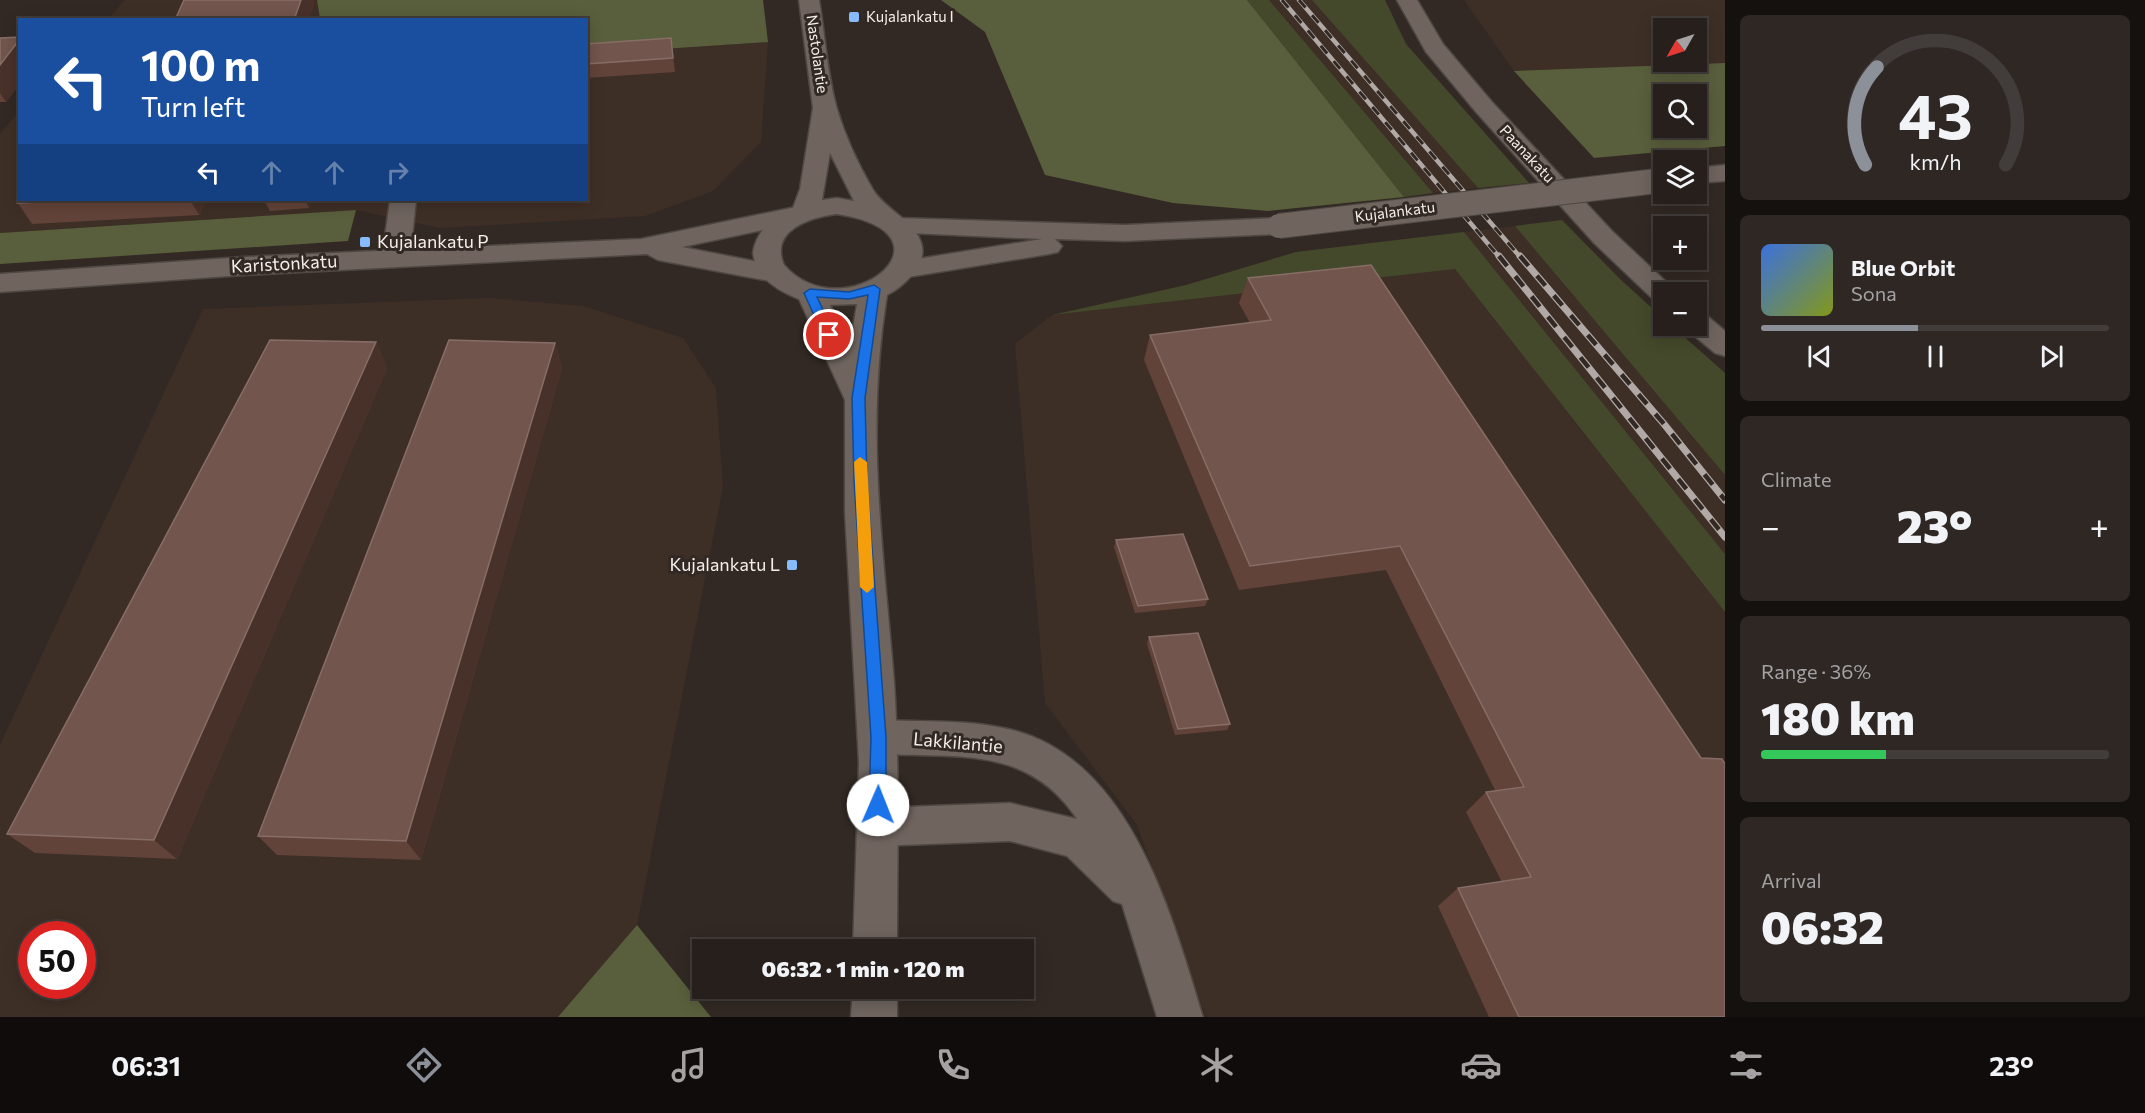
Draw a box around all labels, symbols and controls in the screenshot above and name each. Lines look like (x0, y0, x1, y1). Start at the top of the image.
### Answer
place label: Kujalankatu I (866, 7, 954, 25)
marker: Kujalankatu I (847, 10, 861, 24)
street label: Nastolantie (804, 13, 832, 94)
north arrow (1653, 18, 1707, 72)
map controls (1653, 18, 1707, 336)
text: 100 m (141, 38, 261, 90)
icon: left (42, 42, 120, 120)
text: 43 (1898, 76, 1972, 152)
button: search (1653, 84, 1707, 138)
text: Turn left (141, 90, 245, 123)
street label: Paanakatu (1497, 121, 1559, 186)
text: km/h (1909, 148, 1961, 174)
button: layers (1653, 150, 1707, 204)
icon: left (192, 156, 225, 189)
icon: ahead (255, 156, 288, 189)
icon: ahead (318, 156, 351, 189)
icon: right (381, 156, 414, 189)
street label: Kujalankatu (1354, 197, 1436, 225)
button: + (1653, 216, 1707, 270)
place label: Kujalankatu P (377, 230, 489, 252)
marker: Kujalankatu P (358, 235, 372, 249)
street label: Karistonkatu (230, 249, 338, 277)
text: Blue Orbit (1851, 254, 1955, 281)
text: Sona (1851, 281, 1897, 305)
button: − (1653, 282, 1707, 336)
pin (803, 309, 854, 360)
icon: arrive (812, 318, 845, 351)
icon: previous (1803, 340, 1836, 373)
icon: pause (1919, 340, 1952, 373)
icon: next (2035, 340, 2068, 373)
text: Climate (1761, 467, 1831, 491)
text: 23° (1897, 497, 1973, 552)
text: − (1761, 505, 1780, 546)
text: + (2090, 505, 2109, 546)
place label: Kujalankatu L (669, 553, 780, 575)
marker: Kujalankatu L (785, 558, 799, 572)
text: Range · 36% (1761, 659, 1871, 683)
text: 180 km (1761, 689, 1915, 744)
street label: Lakkilantie (912, 727, 1004, 757)
position arrow (846, 773, 910, 837)
text: Arrival (1761, 868, 1822, 892)
text: 06:32 (1761, 898, 1884, 953)
speed limit sign: 50 (18, 921, 96, 999)
text: 06:32 · 1 min · 120 m (762, 955, 965, 982)
icon: directions (403, 1044, 445, 1086)
icon: music (668, 1044, 710, 1086)
icon: phone (932, 1044, 974, 1086)
icon: climate (1196, 1044, 1238, 1086)
icon: car (1460, 1044, 1502, 1086)
icon: filters (1725, 1044, 1767, 1086)
text: 06:31 (111, 1049, 181, 1082)
text: 23° (1989, 1049, 2034, 1082)

